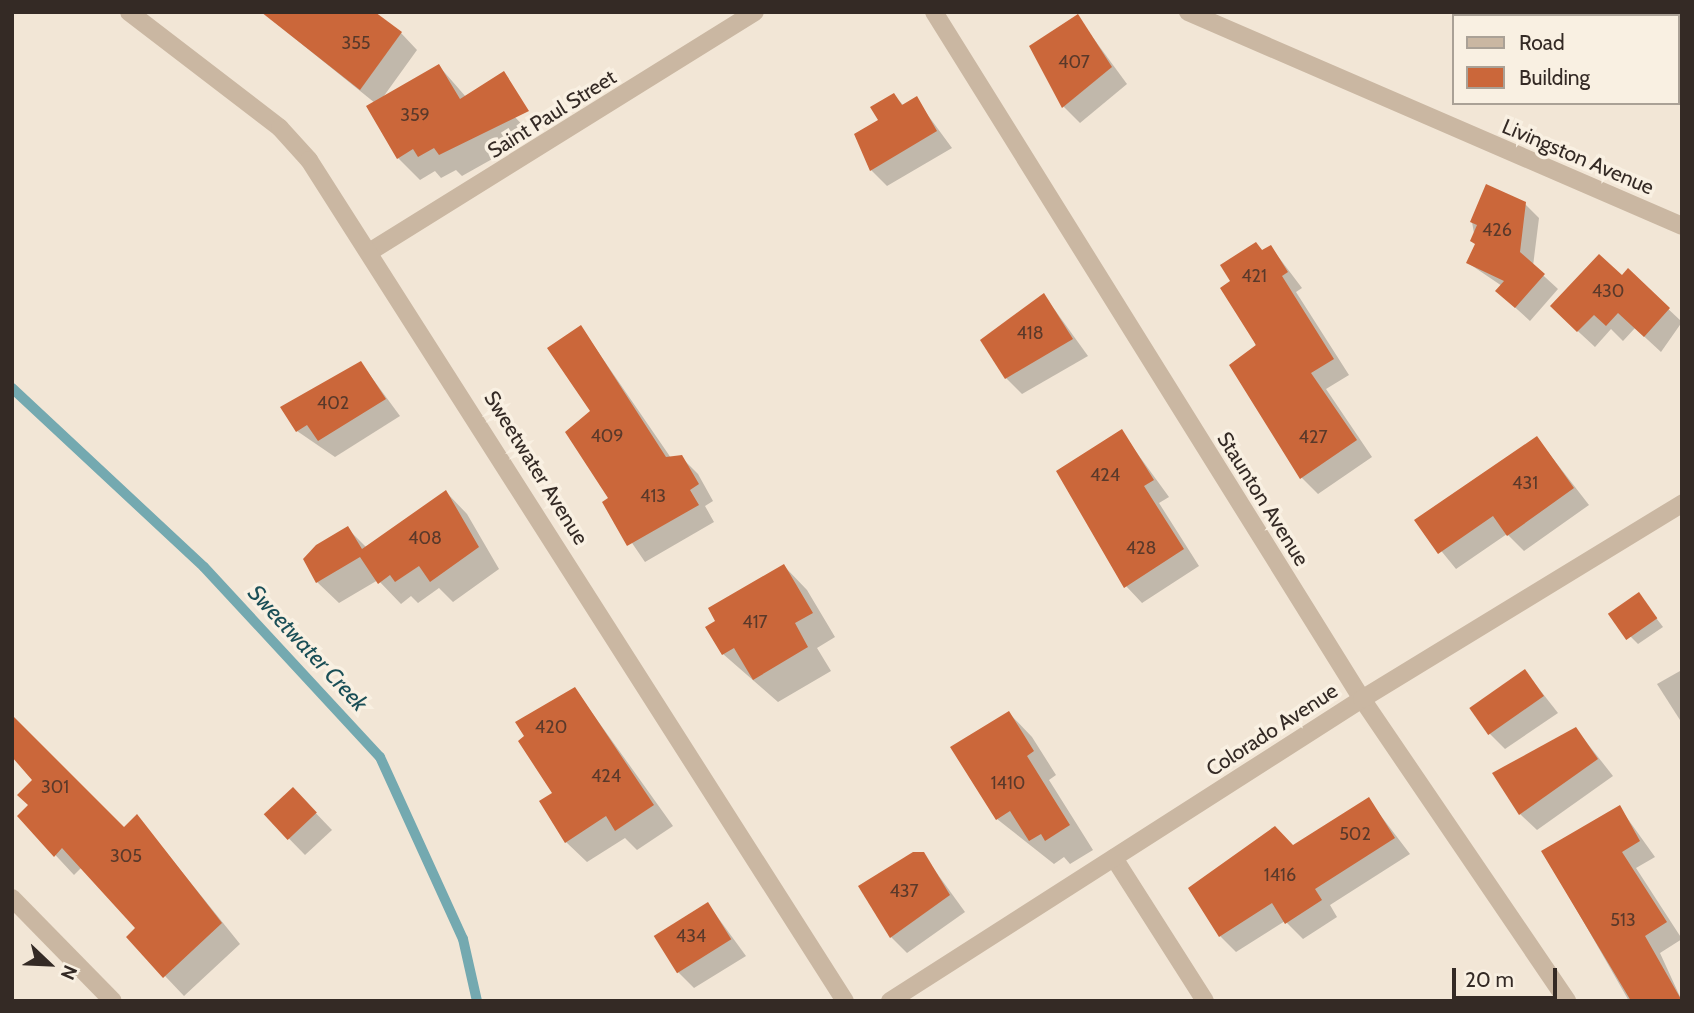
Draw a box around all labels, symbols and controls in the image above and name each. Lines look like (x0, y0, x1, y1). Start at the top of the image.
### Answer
legend (1452, 14, 1680, 105)
text: Road (1519, 30, 1565, 55)
house number: 355 (341, 32, 371, 54)
house number: 407 (1058, 51, 1090, 73)
street label: Saint Paul Street (483, 64, 621, 164)
text: Building (1519, 65, 1590, 90)
house number: 359 (400, 104, 430, 126)
street label: Livingston Avenue (1498, 114, 1658, 200)
house number: 426 (1482, 219, 1512, 241)
house number: 421 (1241, 265, 1267, 287)
house number: 430 (1592, 280, 1624, 302)
house number: 418 (1016, 322, 1044, 344)
street label: Sweetwater Avenue (479, 387, 593, 549)
house number: 402 (317, 392, 349, 414)
house number: 409 (590, 425, 624, 447)
house number: 427 (1299, 426, 1327, 448)
street label: Staunton Avenue (1212, 427, 1314, 571)
house number: 424 (1090, 464, 1120, 486)
house number: 431 (1512, 472, 1538, 494)
house number: 413 (640, 485, 666, 507)
house number: 408 (408, 527, 442, 549)
house number: 428 (1126, 537, 1156, 559)
water label: Sweetwater Creek (242, 579, 374, 717)
house number: 417 (742, 611, 768, 633)
street label: Colorado Avenue (1202, 678, 1342, 782)
house number: 420 (535, 716, 567, 738)
house number: 424 (591, 765, 621, 787)
house number: 1410 (991, 772, 1025, 794)
house number: 301 (41, 776, 69, 798)
house number: 502 (1339, 823, 1371, 845)
house number: 305 (110, 845, 142, 867)
house number: 1416 (1264, 864, 1296, 886)
house number: 437 (889, 880, 919, 902)
house number: 513 (1610, 909, 1636, 931)
house number: 434 (676, 925, 706, 947)
north arrow (14, 929, 84, 999)
scale bar (1456, 954, 1561, 998)
text: N (56, 962, 82, 983)
text: 20 m (1465, 967, 1514, 992)

